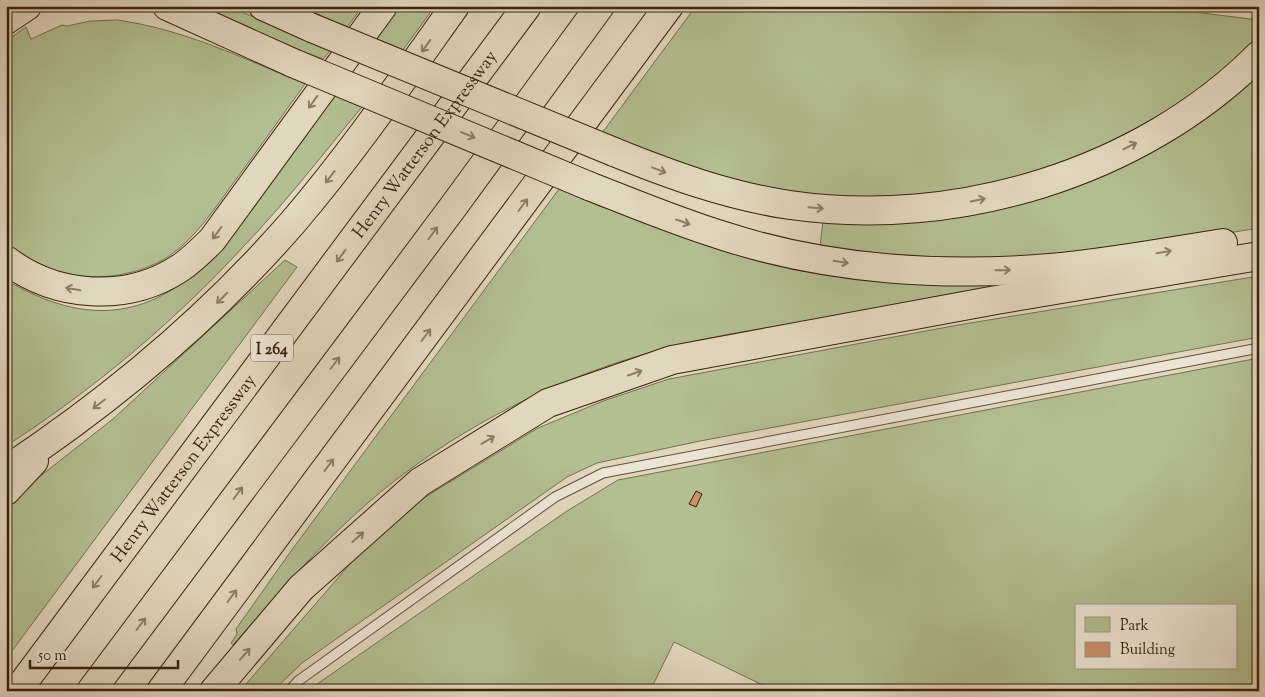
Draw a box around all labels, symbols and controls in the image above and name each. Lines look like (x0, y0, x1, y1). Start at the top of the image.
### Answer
one-way arrow (421, 39, 431, 53)
street label: Henry Watterson Expressway (347, 46, 505, 245)
one-way arrow (308, 95, 318, 109)
one-way arrow (460, 131, 475, 141)
one-way arrow (1123, 141, 1138, 151)
one-way arrow (651, 166, 666, 175)
one-way arrow (324, 170, 335, 183)
one-way arrow (969, 194, 985, 204)
one-way arrow (518, 199, 529, 212)
one-way arrow (808, 203, 824, 213)
one-way arrow (675, 218, 691, 228)
one-way arrow (212, 226, 222, 240)
one-way arrow (428, 226, 438, 240)
one-way arrow (1156, 247, 1172, 257)
one-way arrow (336, 249, 346, 263)
one-way arrow (832, 257, 848, 267)
one-way arrow (994, 266, 1010, 275)
one-way arrow (65, 283, 81, 293)
one-way arrow (216, 292, 228, 304)
one-way arrow (421, 328, 431, 342)
road number: I 264 (251, 334, 293, 362)
one-way arrow (330, 357, 341, 370)
one-way arrow (627, 368, 642, 377)
street label: Henry Watterson Expressway (106, 370, 263, 569)
one-way arrow (93, 399, 106, 410)
one-way arrow (480, 435, 494, 445)
one-way arrow (324, 458, 334, 472)
one-way arrow (233, 486, 243, 500)
one-way arrow (352, 531, 365, 543)
one-way arrow (92, 575, 103, 588)
one-way arrow (227, 589, 237, 603)
legend (1075, 604, 1238, 670)
text: Park (1120, 616, 1149, 637)
one-way arrow (136, 617, 146, 631)
scale bar (30, 637, 178, 669)
text: Building (1120, 640, 1175, 661)
text: 50 m (37, 646, 67, 667)
one-way arrow (240, 647, 251, 660)

